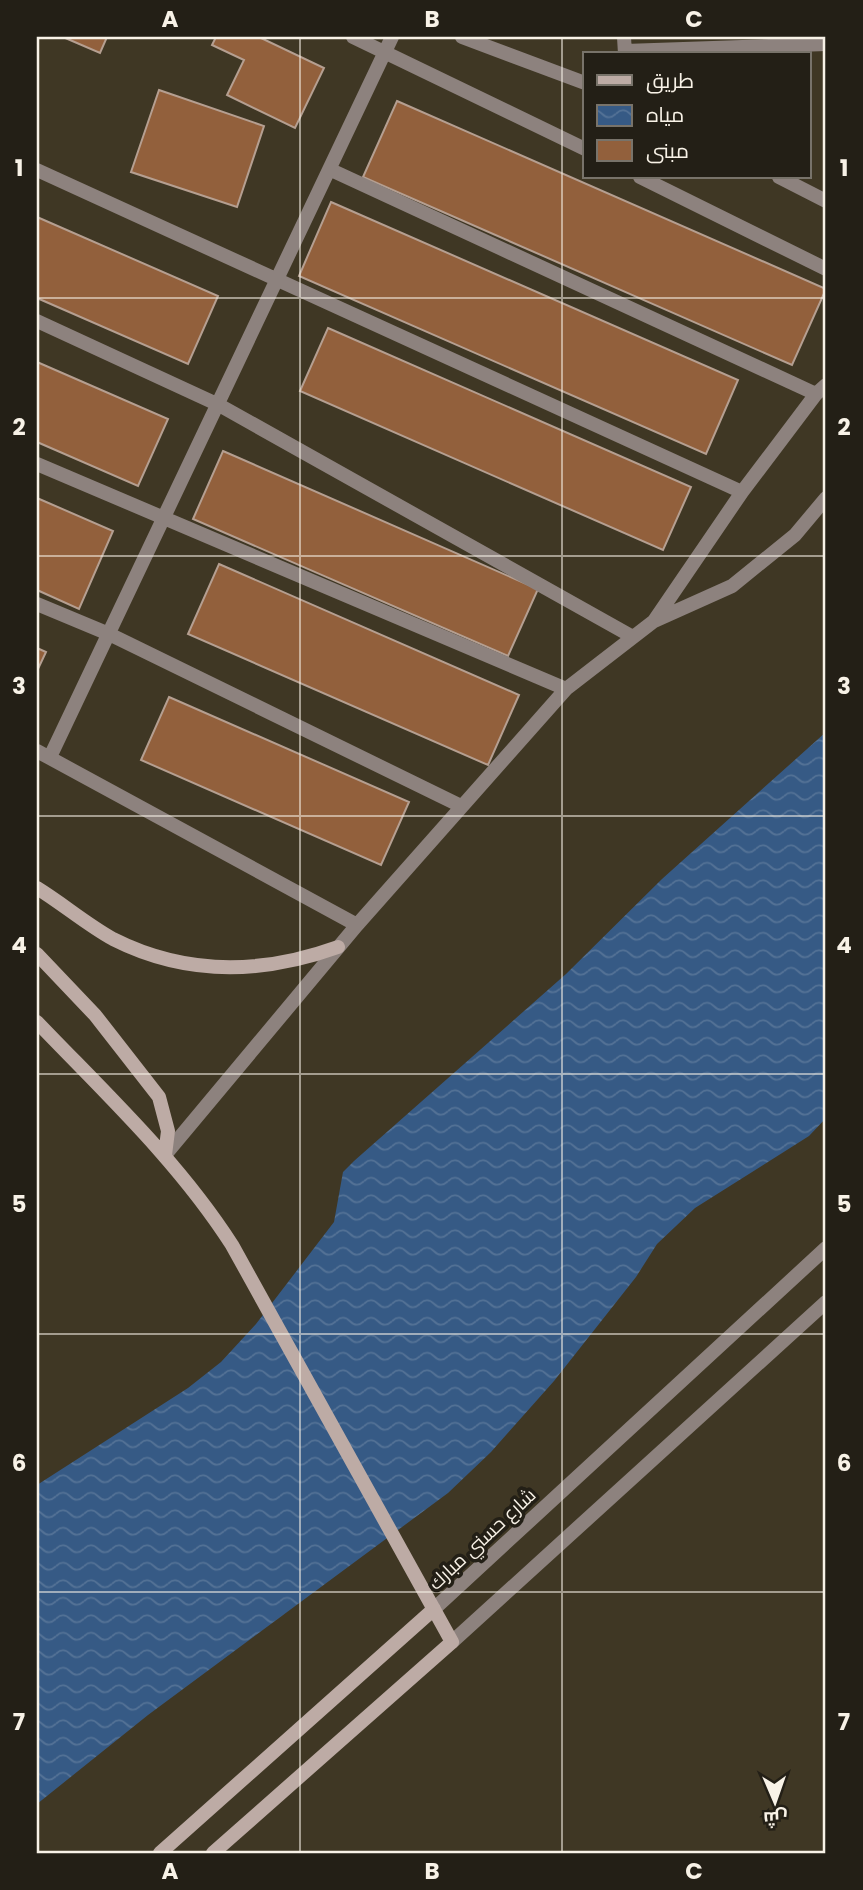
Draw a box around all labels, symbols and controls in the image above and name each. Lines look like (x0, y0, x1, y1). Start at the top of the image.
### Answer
text: A (162, 3, 179, 35)
text: B (424, 3, 440, 35)
text: C (685, 3, 703, 35)
legend (583, 52, 810, 178)
text: طريق (646, 66, 694, 95)
text: مياه (646, 100, 684, 129)
text: مبنى (646, 136, 689, 165)
text: 1 (15, 152, 23, 184)
text: 1 (840, 152, 848, 184)
text: 2 (12, 411, 26, 443)
text: 2 (837, 411, 851, 443)
text: 3 (12, 670, 26, 702)
text: 3 (837, 670, 851, 702)
text: 4 (11, 929, 27, 961)
text: 4 (836, 929, 852, 961)
text: 5 (12, 1188, 26, 1220)
text: 5 (837, 1188, 851, 1220)
text: 6 (12, 1447, 26, 1479)
text: 6 (837, 1447, 851, 1479)
street label: شارع حسني مبارك (422, 1482, 542, 1597)
text: 7 (13, 1706, 25, 1738)
text: 7 (838, 1706, 850, 1738)
north arrow (740, 1768, 810, 1838)
text: ش (763, 1805, 788, 1832)
text: A (162, 1855, 179, 1887)
text: B (424, 1855, 440, 1887)
text: C (685, 1855, 703, 1887)

